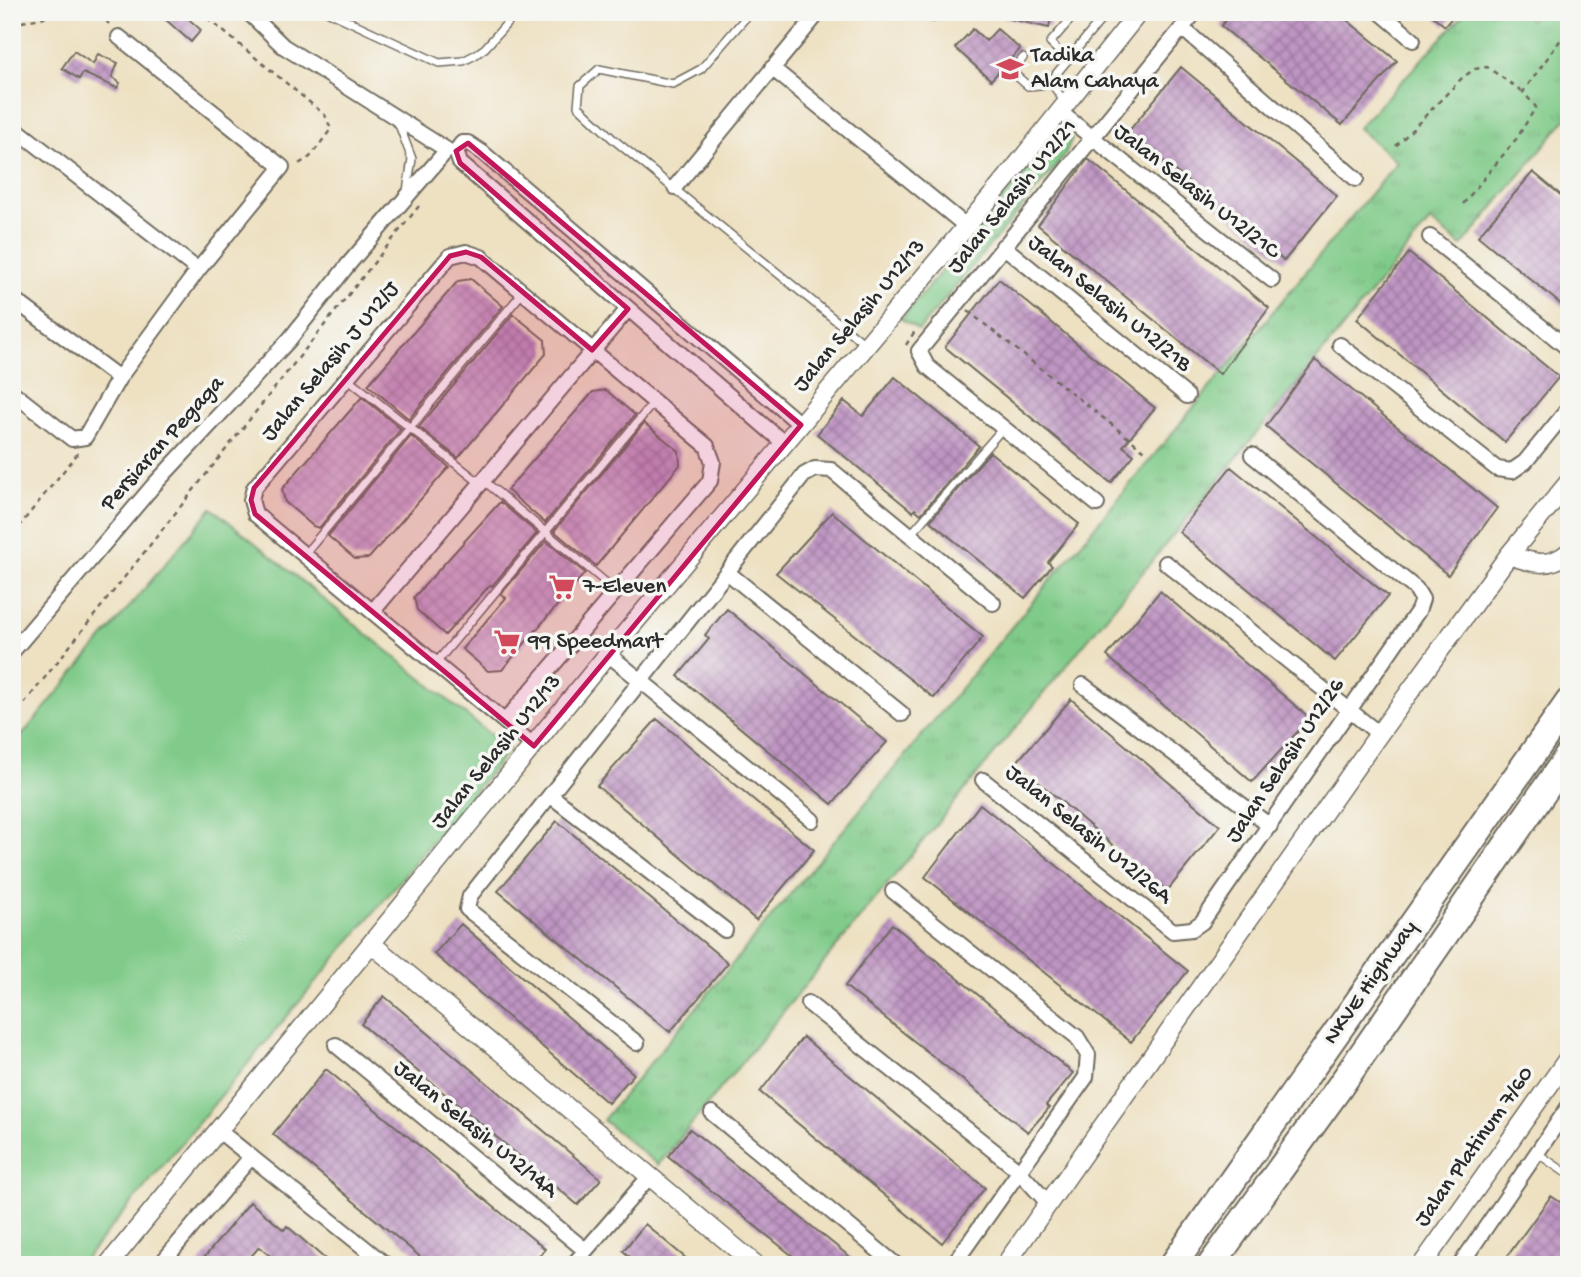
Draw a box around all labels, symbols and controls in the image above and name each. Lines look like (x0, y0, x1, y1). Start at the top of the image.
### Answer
place label: Tadika Alam Cahaya (1029, 43, 1160, 96)
school or university icon: Tadika Alam Cahaya (995, 54, 1025, 84)
street label: Jalan Selasih U12/21 (942, 114, 1084, 280)
street label: Jalan Selasih U12/21C (1108, 119, 1286, 266)
street label: Jalan Selasih U12/21B (1022, 230, 1197, 379)
street label: Jalan Selasih U12/13 (788, 234, 932, 398)
street label: Jalan Selasih J U12/J (256, 275, 407, 447)
street label: Persiaran Pegaga (95, 370, 232, 518)
supermarket icon: 7-Eleven (547, 572, 577, 602)
place label: 7-Eleven (582, 574, 666, 601)
supermarket icon: 99 Speedmart (492, 627, 522, 657)
place label: 99 Speedmart (527, 629, 664, 656)
street label: Jalan Selasih U12/13 (426, 669, 568, 835)
street label: Jalan Selasih U12/26 (1221, 673, 1351, 849)
street label: Jalan Selasih U12/26A (999, 759, 1178, 911)
street label: NKVE Highway (1318, 916, 1424, 1050)
street label: Jalan Selasih U12/14A (387, 1055, 564, 1206)
street label: Jalan Platinum 7/60 (1410, 1062, 1540, 1232)

